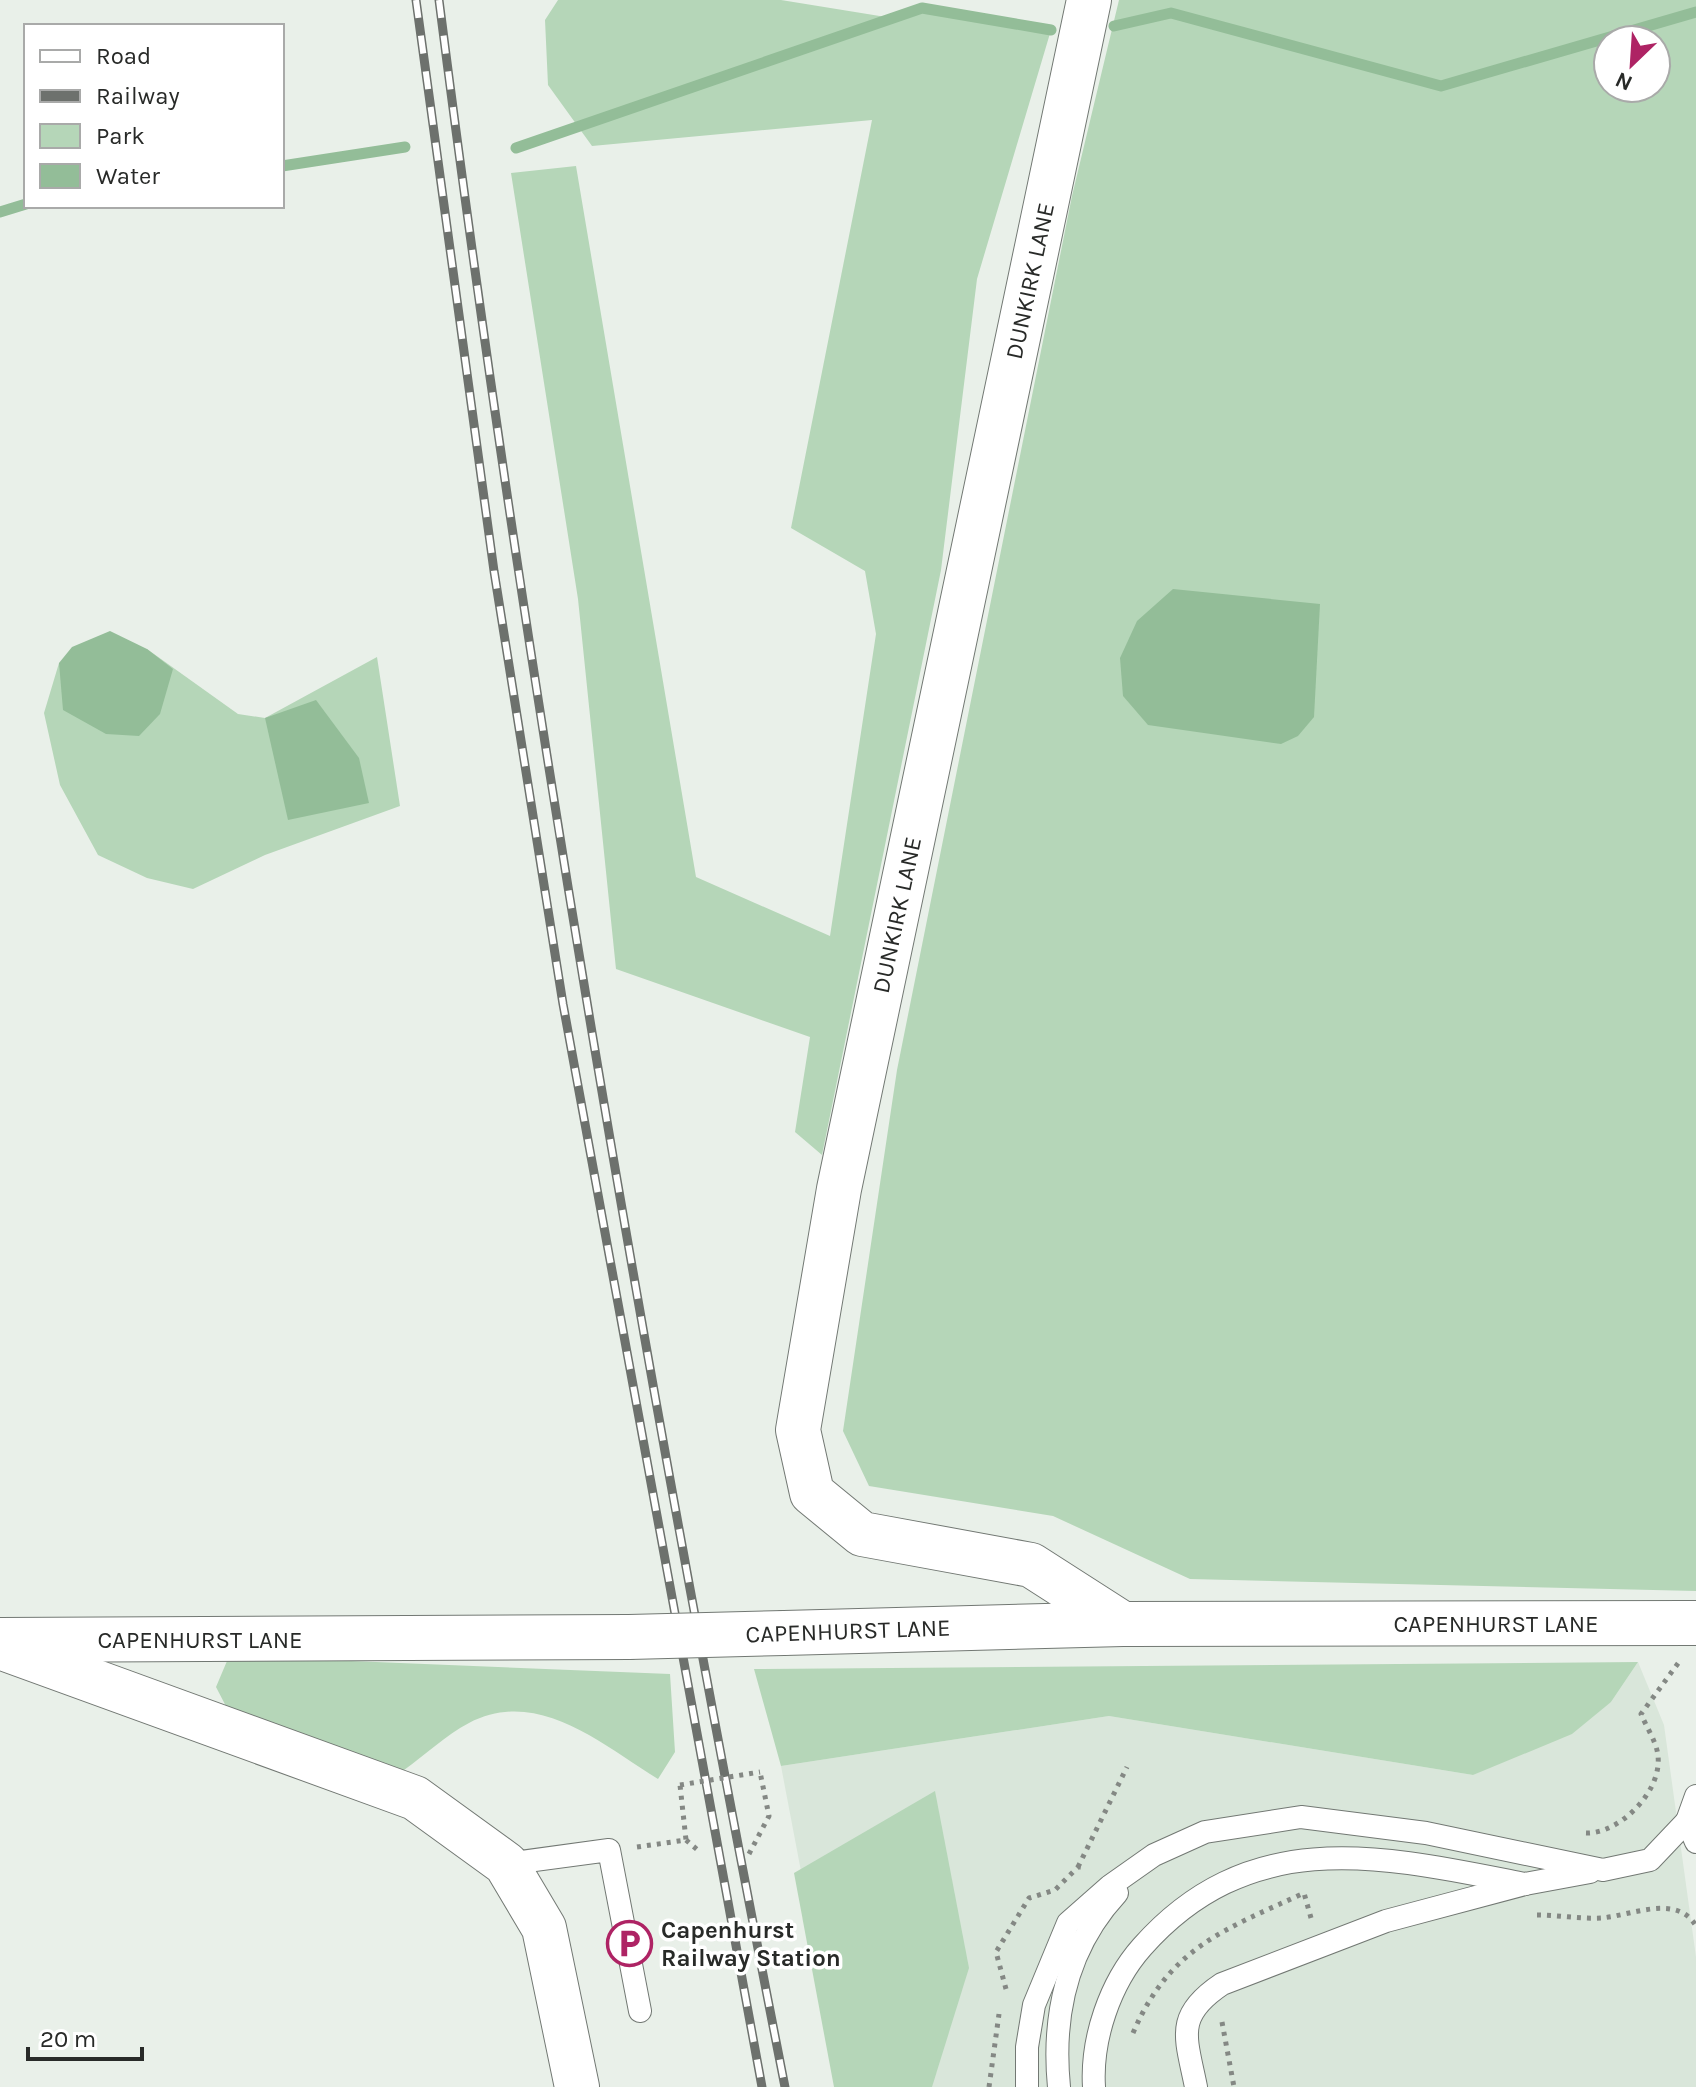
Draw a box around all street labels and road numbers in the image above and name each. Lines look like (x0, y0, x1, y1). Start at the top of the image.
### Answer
street label: DUNKIRK LANE (1000, 200, 1060, 362)
street label: DUNKIRK LANE (867, 834, 927, 996)
street label: CAPENHURST LANE (1393, 1610, 1599, 1638)
street label: CAPENHURST LANE (745, 1613, 951, 1649)
street label: CAPENHURST LANE (97, 1626, 303, 1654)

